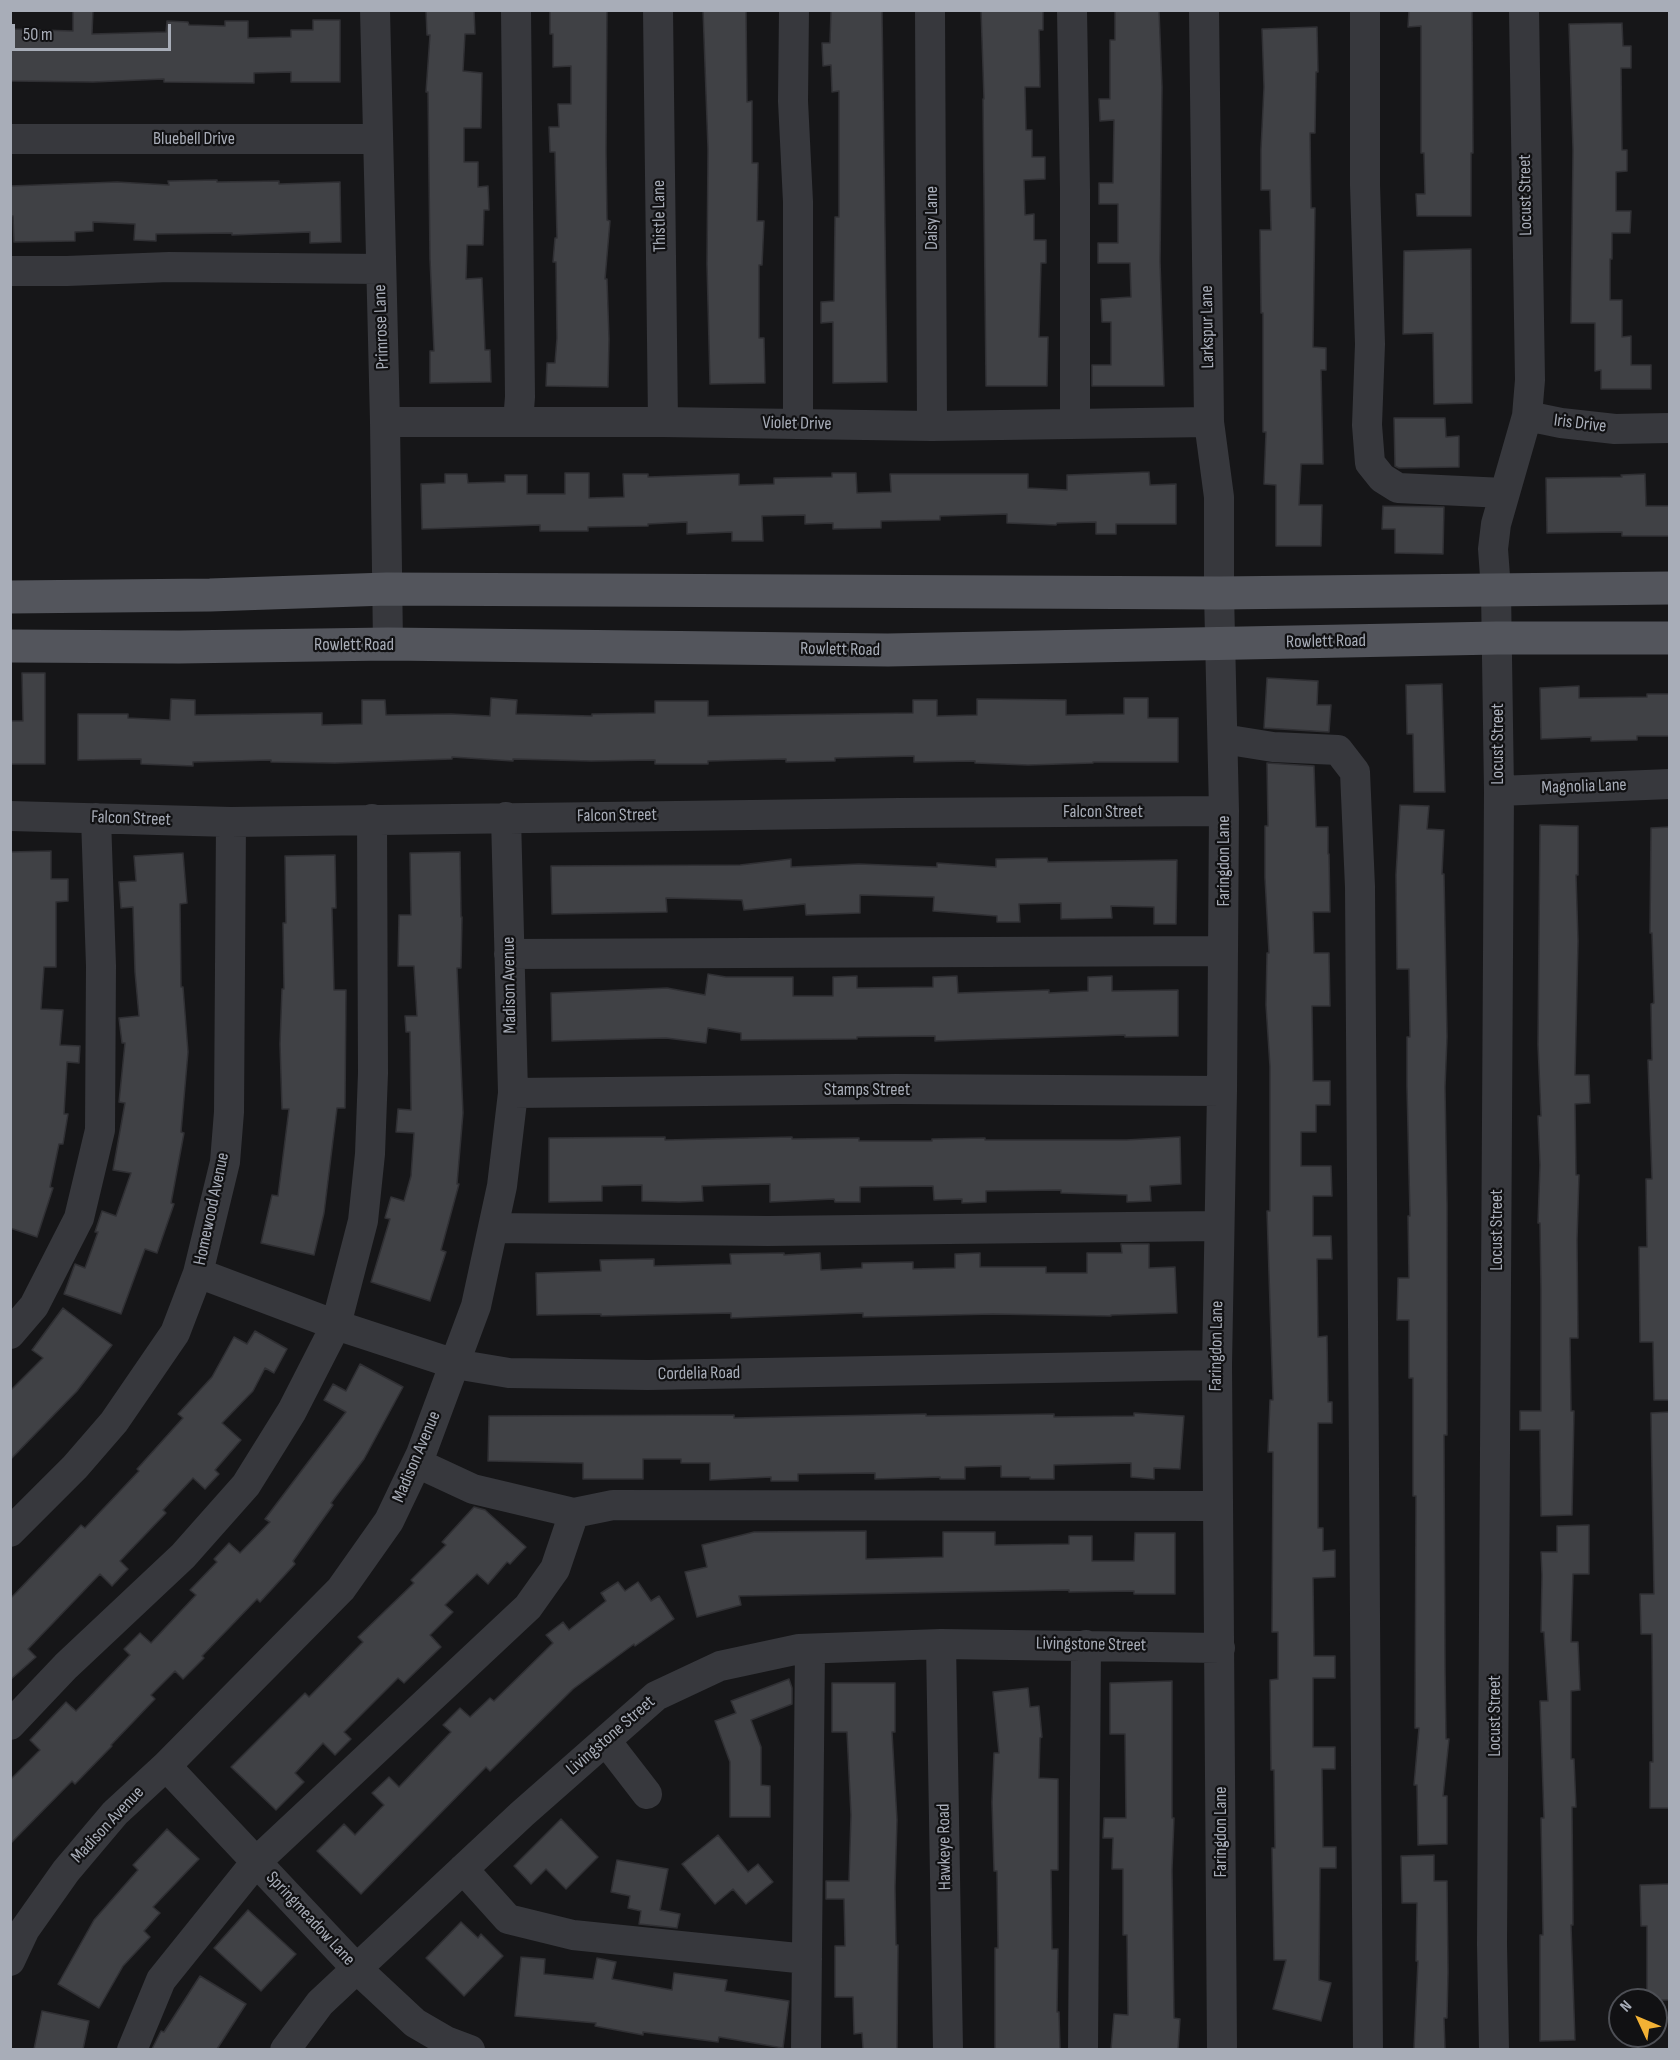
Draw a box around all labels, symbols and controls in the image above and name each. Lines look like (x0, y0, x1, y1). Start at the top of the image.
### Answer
scale bar (15, 12, 174, 50)
text: 50 m (23, 24, 53, 45)
street label: Bluebell Drive (153, 128, 235, 150)
street label: Locust Street (1514, 154, 1538, 236)
street label: Thistle Lane (649, 180, 671, 252)
street label: Daisy Lane (921, 186, 943, 250)
street label: Primrose Lane (370, 284, 394, 370)
street label: Larkspur Lane (1196, 285, 1220, 369)
street label: Iris Drive (1552, 410, 1608, 438)
street label: Violet Drive (762, 413, 832, 435)
street label: Rowlett Road (1286, 631, 1366, 653)
street label: Rowlett Road (314, 634, 394, 656)
street label: Rowlett Road (800, 639, 880, 661)
street label: Locust Street (1487, 703, 1509, 785)
street label: Magnolia Lane (1541, 775, 1627, 799)
street label: Falcon Street (1063, 801, 1143, 823)
street label: Falcon Street (577, 805, 657, 827)
street label: Falcon Street (91, 807, 171, 831)
street label: Faringdon Lane (1213, 816, 1235, 906)
street label: Madison Avenue (498, 936, 522, 1034)
street label: Stamps Street (824, 1079, 910, 1101)
street label: Homewood Avenue (190, 1151, 234, 1267)
street label: Locust Street (1486, 1189, 1508, 1271)
street label: Faringdon Lane (1205, 1300, 1229, 1392)
street label: Cordelia Road (658, 1362, 740, 1386)
street label: Madison Avenue (388, 1408, 446, 1506)
street label: Livingstone Street (1036, 1633, 1146, 1657)
street label: Locust Street (1484, 1675, 1506, 1757)
street label: Livingstone Street (562, 1692, 660, 1780)
street label: Madison Avenue (67, 1782, 149, 1868)
street label: Faringdon Lane (1210, 1787, 1232, 1877)
street label: Hawkeye Road (933, 1803, 957, 1891)
street label: Springmeadow Lane (261, 1868, 359, 1970)
north arrow (1608, 1988, 1668, 2048)
text: N (1616, 1997, 1636, 2016)

